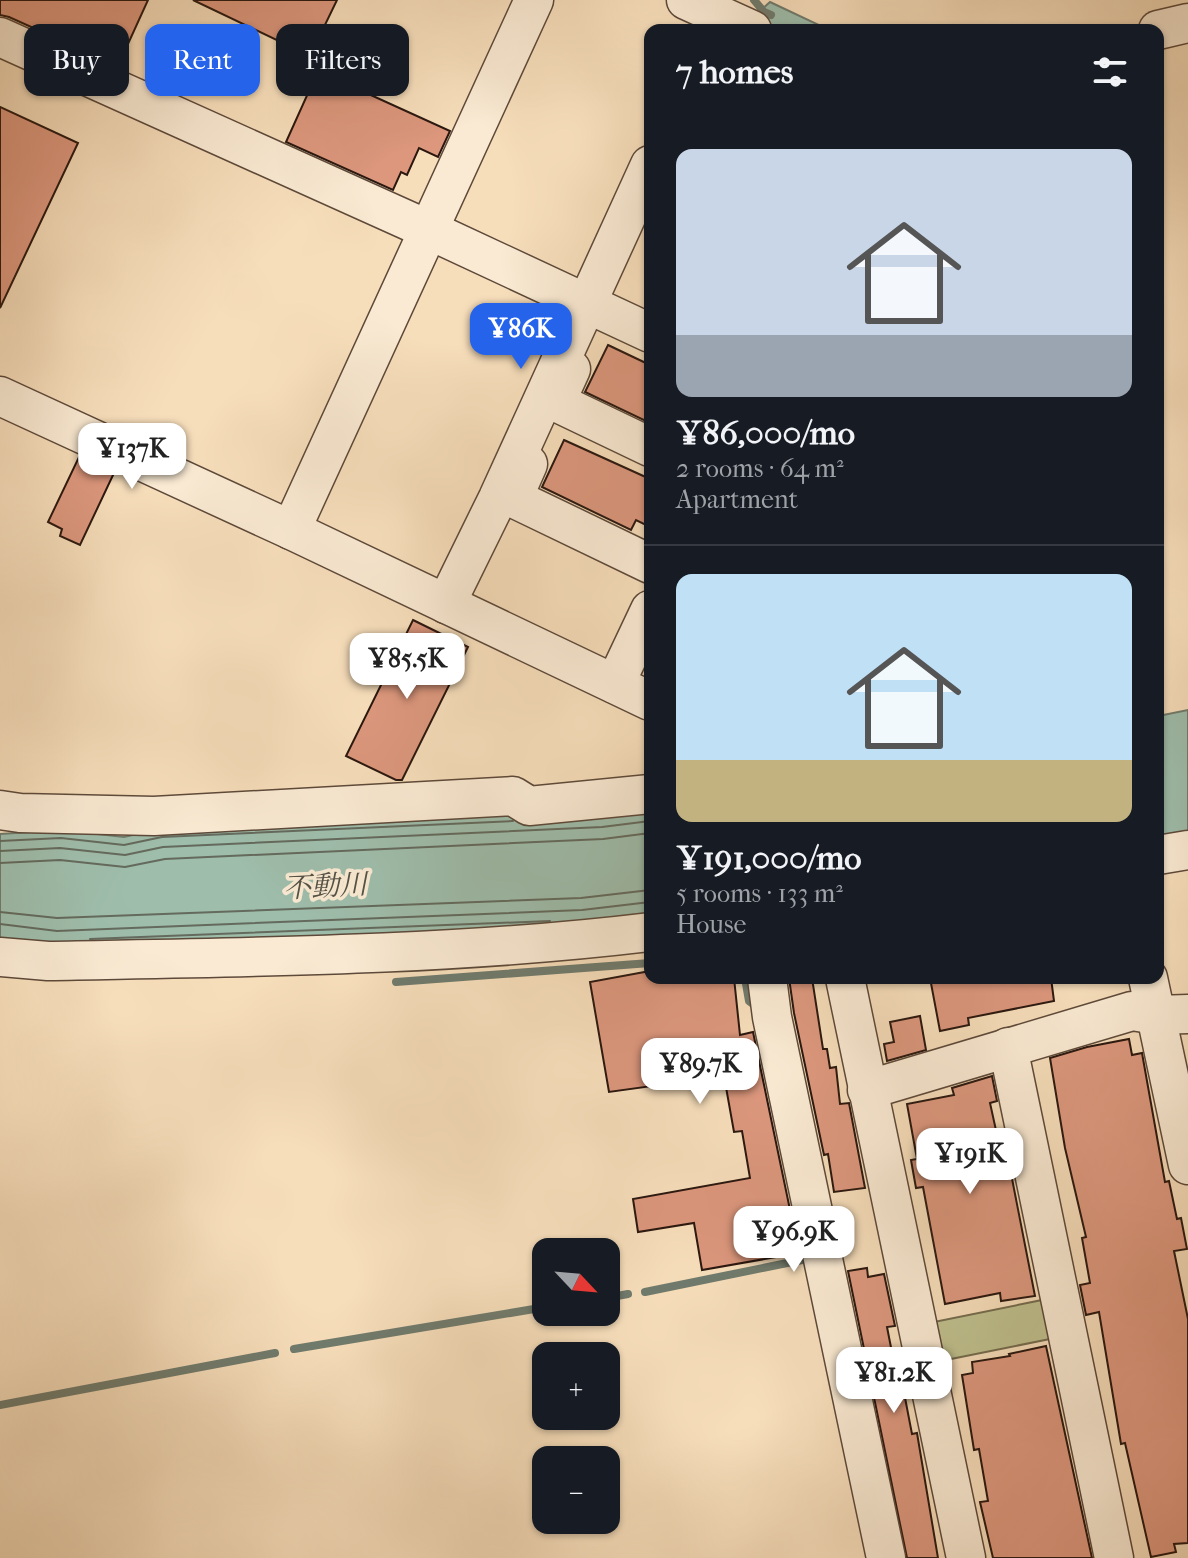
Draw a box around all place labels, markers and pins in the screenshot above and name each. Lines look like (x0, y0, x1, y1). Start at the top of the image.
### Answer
pin: ¥86K (474, 303, 568, 371)
pin: ¥137K (76, 423, 188, 491)
pin: ¥85.5K (342, 633, 472, 701)
pin: ¥89.7K (635, 1038, 765, 1106)
pin: ¥191K (914, 1128, 1026, 1196)
pin: ¥96.9K (729, 1206, 859, 1274)
pin: ¥81.2K (829, 1347, 959, 1415)

